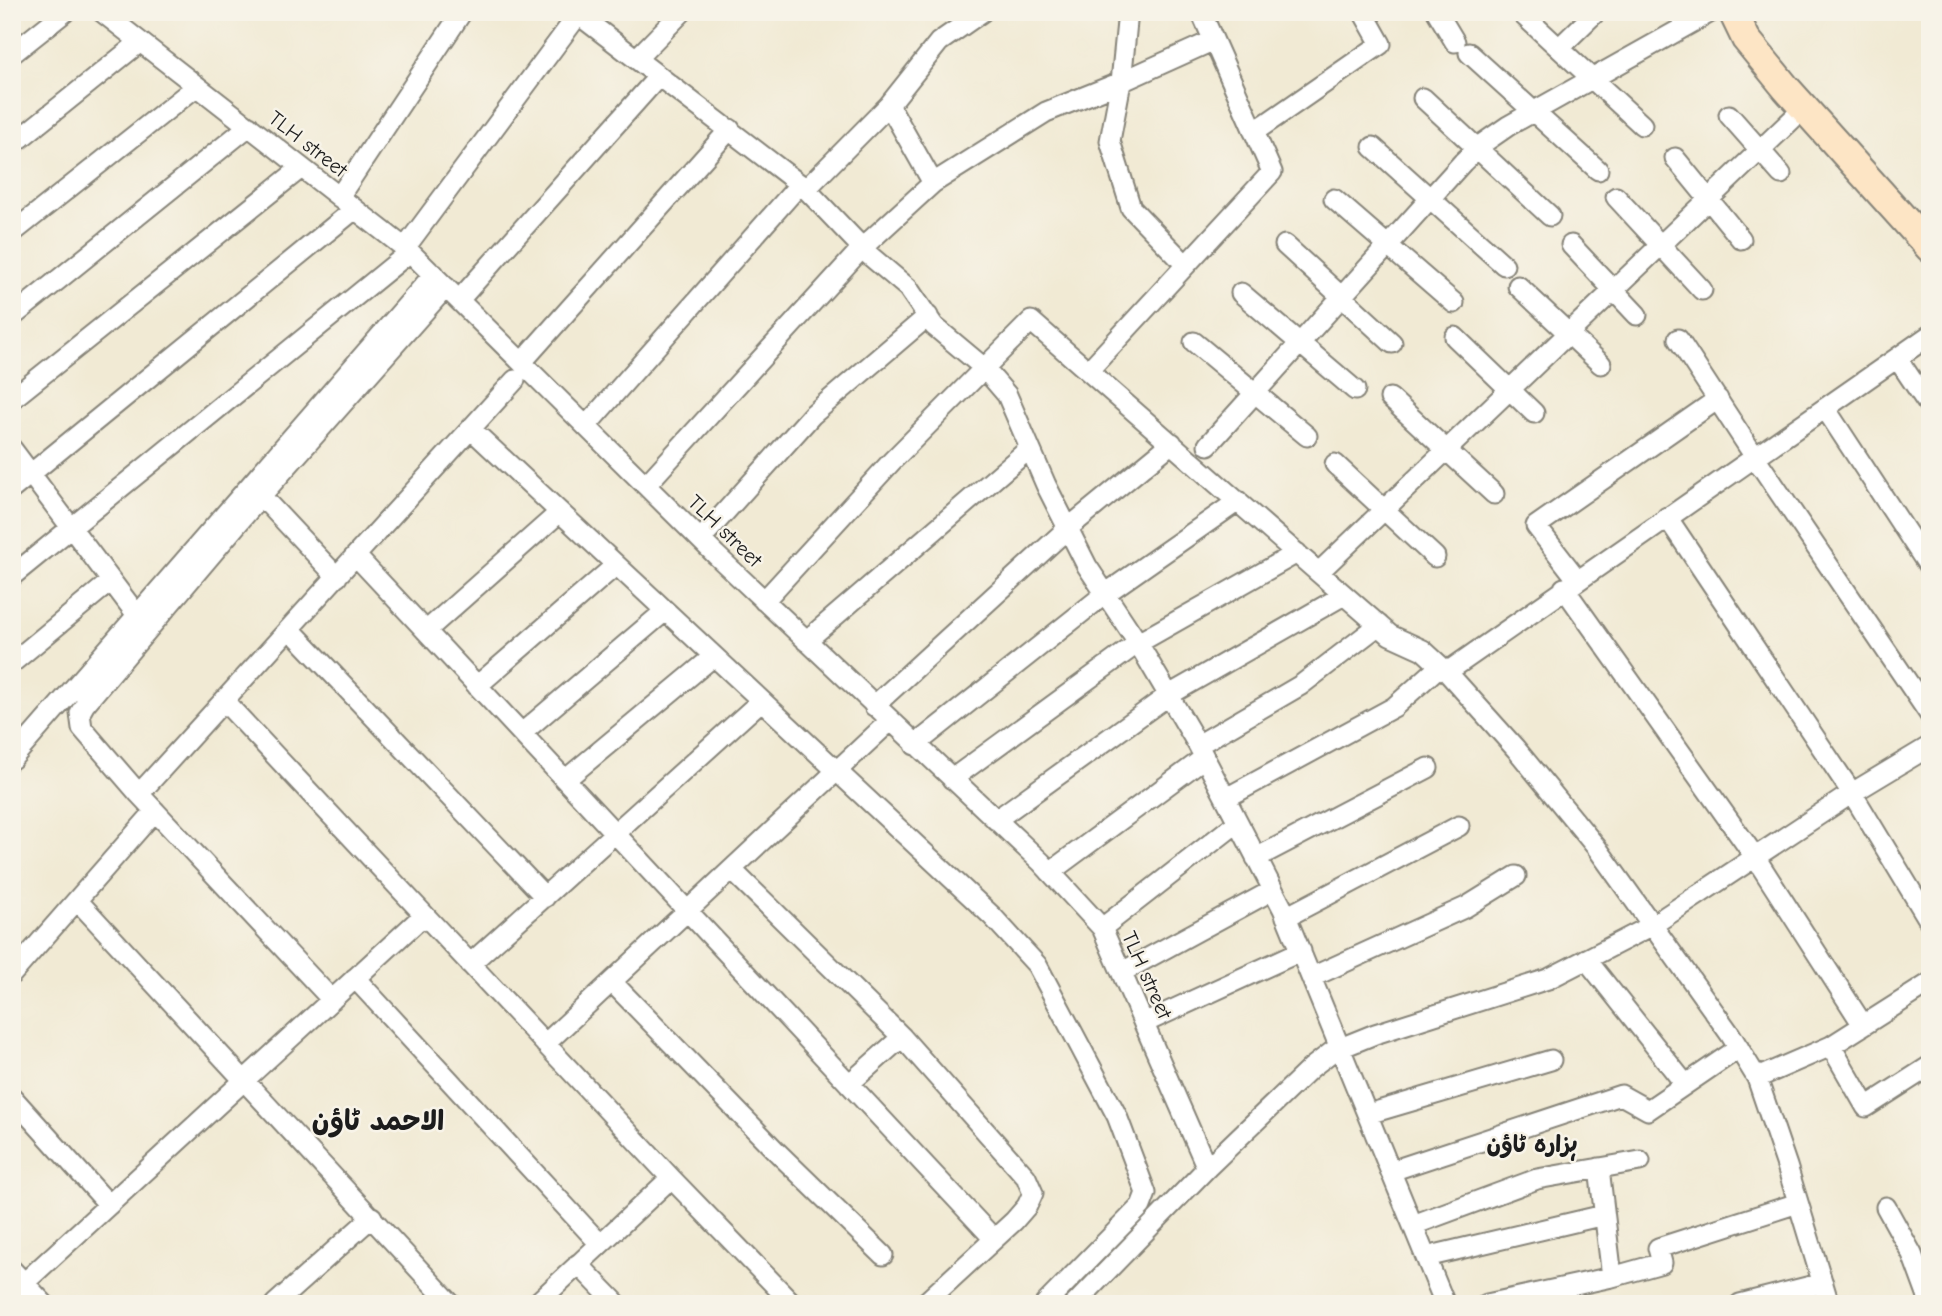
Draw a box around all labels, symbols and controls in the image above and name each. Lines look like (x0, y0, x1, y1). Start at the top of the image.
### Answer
street label: TLH street (264, 106, 353, 183)
street label: TLH street (683, 490, 768, 573)
street label: TLH street (1117, 927, 1177, 1023)
district label: الاحمد ٹاؤن (312, 1105, 444, 1138)
district label: ہزارہ ٹاؤن (1486, 1131, 1578, 1161)

